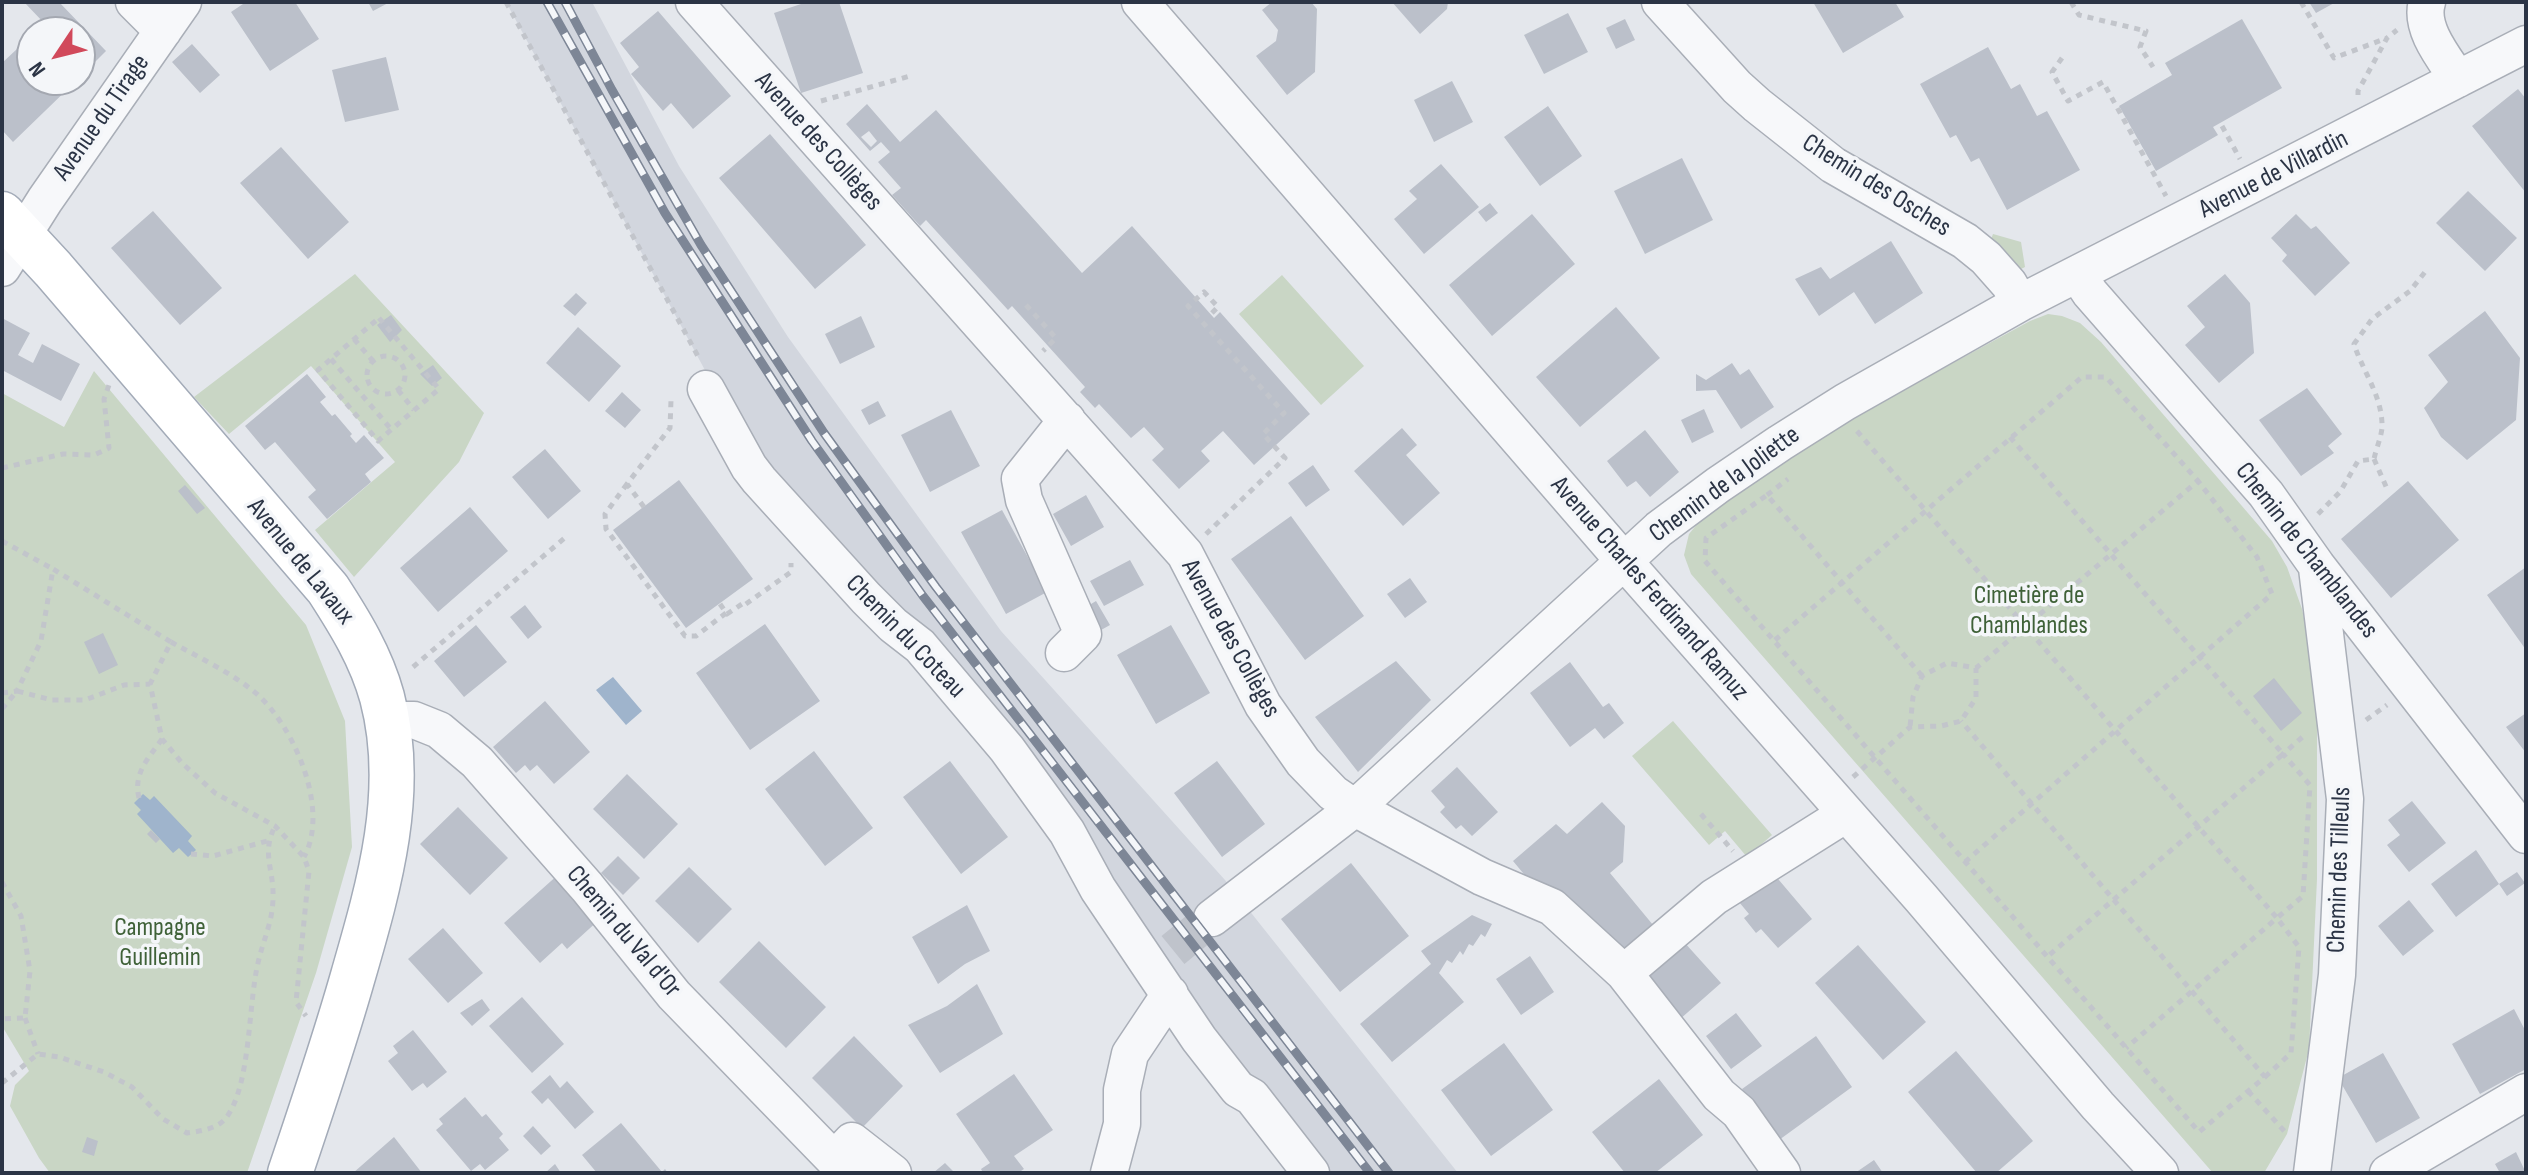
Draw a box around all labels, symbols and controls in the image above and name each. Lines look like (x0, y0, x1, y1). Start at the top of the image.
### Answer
north arrow (16, 16, 96, 96)
street label: Avenue du Tirage (47, 49, 157, 187)
text: N (23, 56, 52, 81)
street label: Avenue des Collèges (748, 66, 888, 218)
street label: Avenue de Villardin (2194, 124, 2354, 226)
street label: Chemin des Osches (1796, 128, 1956, 244)
street label: Chemin de la Joliette (1644, 420, 1806, 550)
street label: Chemin de Chamblandes (2228, 457, 2384, 645)
street label: Avenue Charles Ferdinand Ramuz (1543, 471, 1755, 707)
street label: Avenue de Lavaux (240, 493, 360, 631)
street label: Avenue des Collèges (1174, 555, 1286, 723)
street label: Chemin du Coteau (839, 569, 971, 705)
park label: Cimetière de Chamblandes (1970, 580, 2088, 642)
street label: Chemin des Tilleuls (2322, 786, 2358, 954)
street label: Chemin du Val d'Or (559, 860, 687, 1004)
park label: Campagne Guillemin (114, 912, 206, 974)

